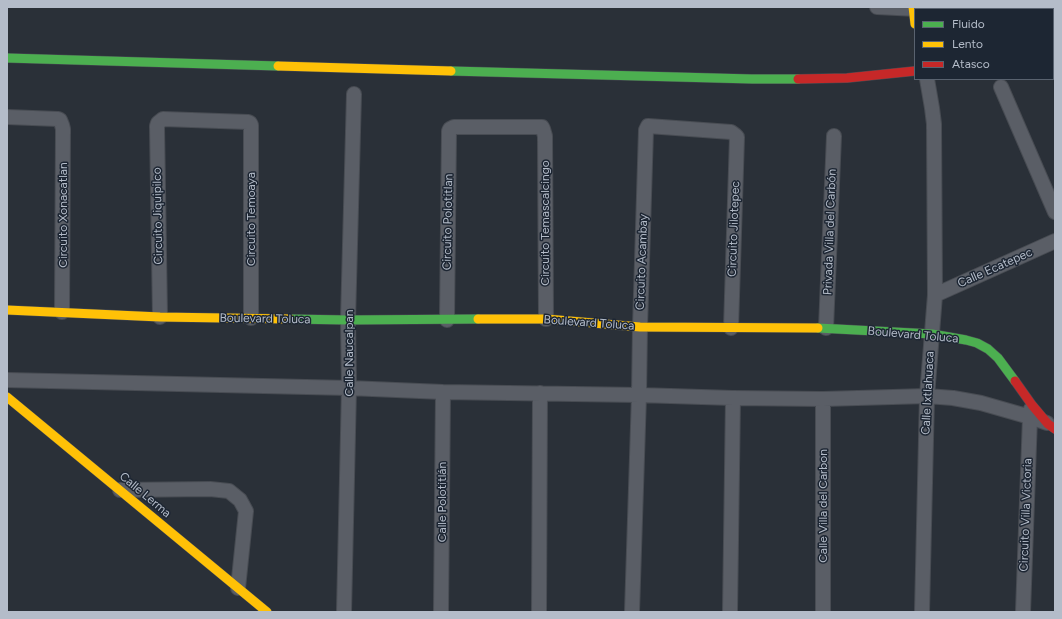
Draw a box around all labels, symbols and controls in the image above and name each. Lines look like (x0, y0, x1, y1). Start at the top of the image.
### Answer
legend (914, 8, 1054, 80)
text: Fluido (952, 17, 985, 31)
text: Lento (952, 37, 983, 51)
text: Atasco (952, 57, 990, 71)
street label: Circuito Temascalcingo (538, 160, 552, 286)
street label: Circuito Xonacatlan (56, 162, 70, 268)
street label: Circuito Jiquipilco (150, 167, 166, 265)
street label: Privada Villa del Carbón (821, 169, 839, 295)
street label: Circuito Temoaya (244, 172, 258, 266)
street label: Circuito Polotitlan (440, 174, 456, 270)
street label: Circuito Jilotepec (725, 181, 743, 277)
street label: Circuito Acambay (633, 214, 651, 310)
street label: Calle Ecatepec (955, 245, 1035, 291)
street label: Calle Naucalpan (342, 310, 356, 396)
street label: Boulevard Toluca (219, 311, 311, 327)
street label: Boulevard Toluca (543, 313, 635, 333)
street label: Boulevard Toluca (867, 324, 959, 346)
street label: Calle Ixtlahuaca (919, 351, 937, 435)
street label: Calle Villa del Carbon (816, 449, 830, 563)
street label: Circuito Villa Victoria (1017, 458, 1035, 572)
street label: Calle Polotitlán (435, 462, 449, 542)
street label: Calle Lerma (116, 469, 174, 521)

